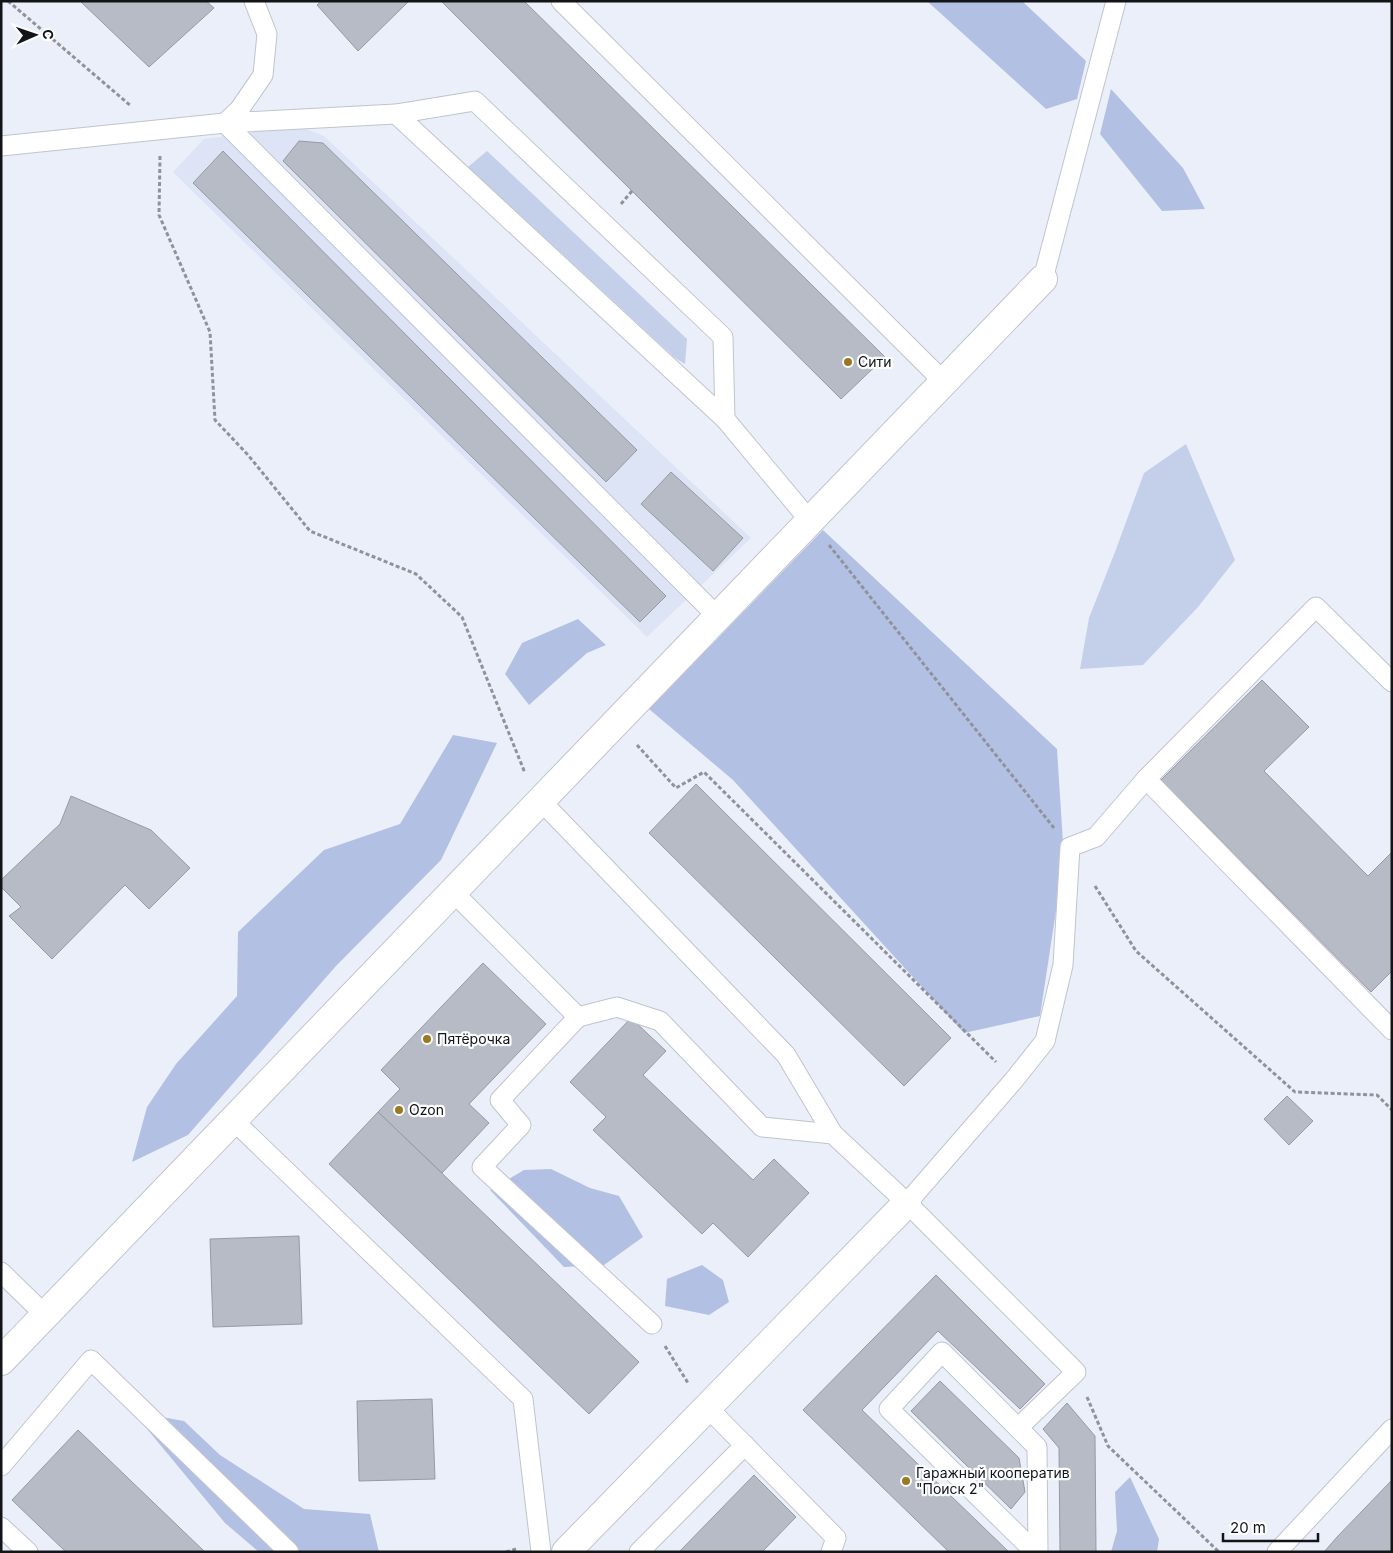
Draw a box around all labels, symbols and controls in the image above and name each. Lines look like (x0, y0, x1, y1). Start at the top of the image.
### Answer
north arrow (10, 10, 60, 60)
text: С (40, 29, 57, 40)
place label: Сити (858, 353, 892, 370)
marker: Сити (842, 356, 854, 368)
place label: Пятёрочка (437, 1030, 510, 1047)
marker: Пятёрочка (421, 1033, 433, 1045)
place label: Ozon (409, 1101, 444, 1118)
marker: Ozon (393, 1104, 405, 1116)
place label: Гаражный кооператив "Поиск 2" (916, 1464, 1070, 1497)
marker: Гаражный кооператив "Поиск 2" (900, 1475, 912, 1487)
scale bar (1223, 1510, 1318, 1542)
text: 20 m (1230, 1518, 1266, 1537)

